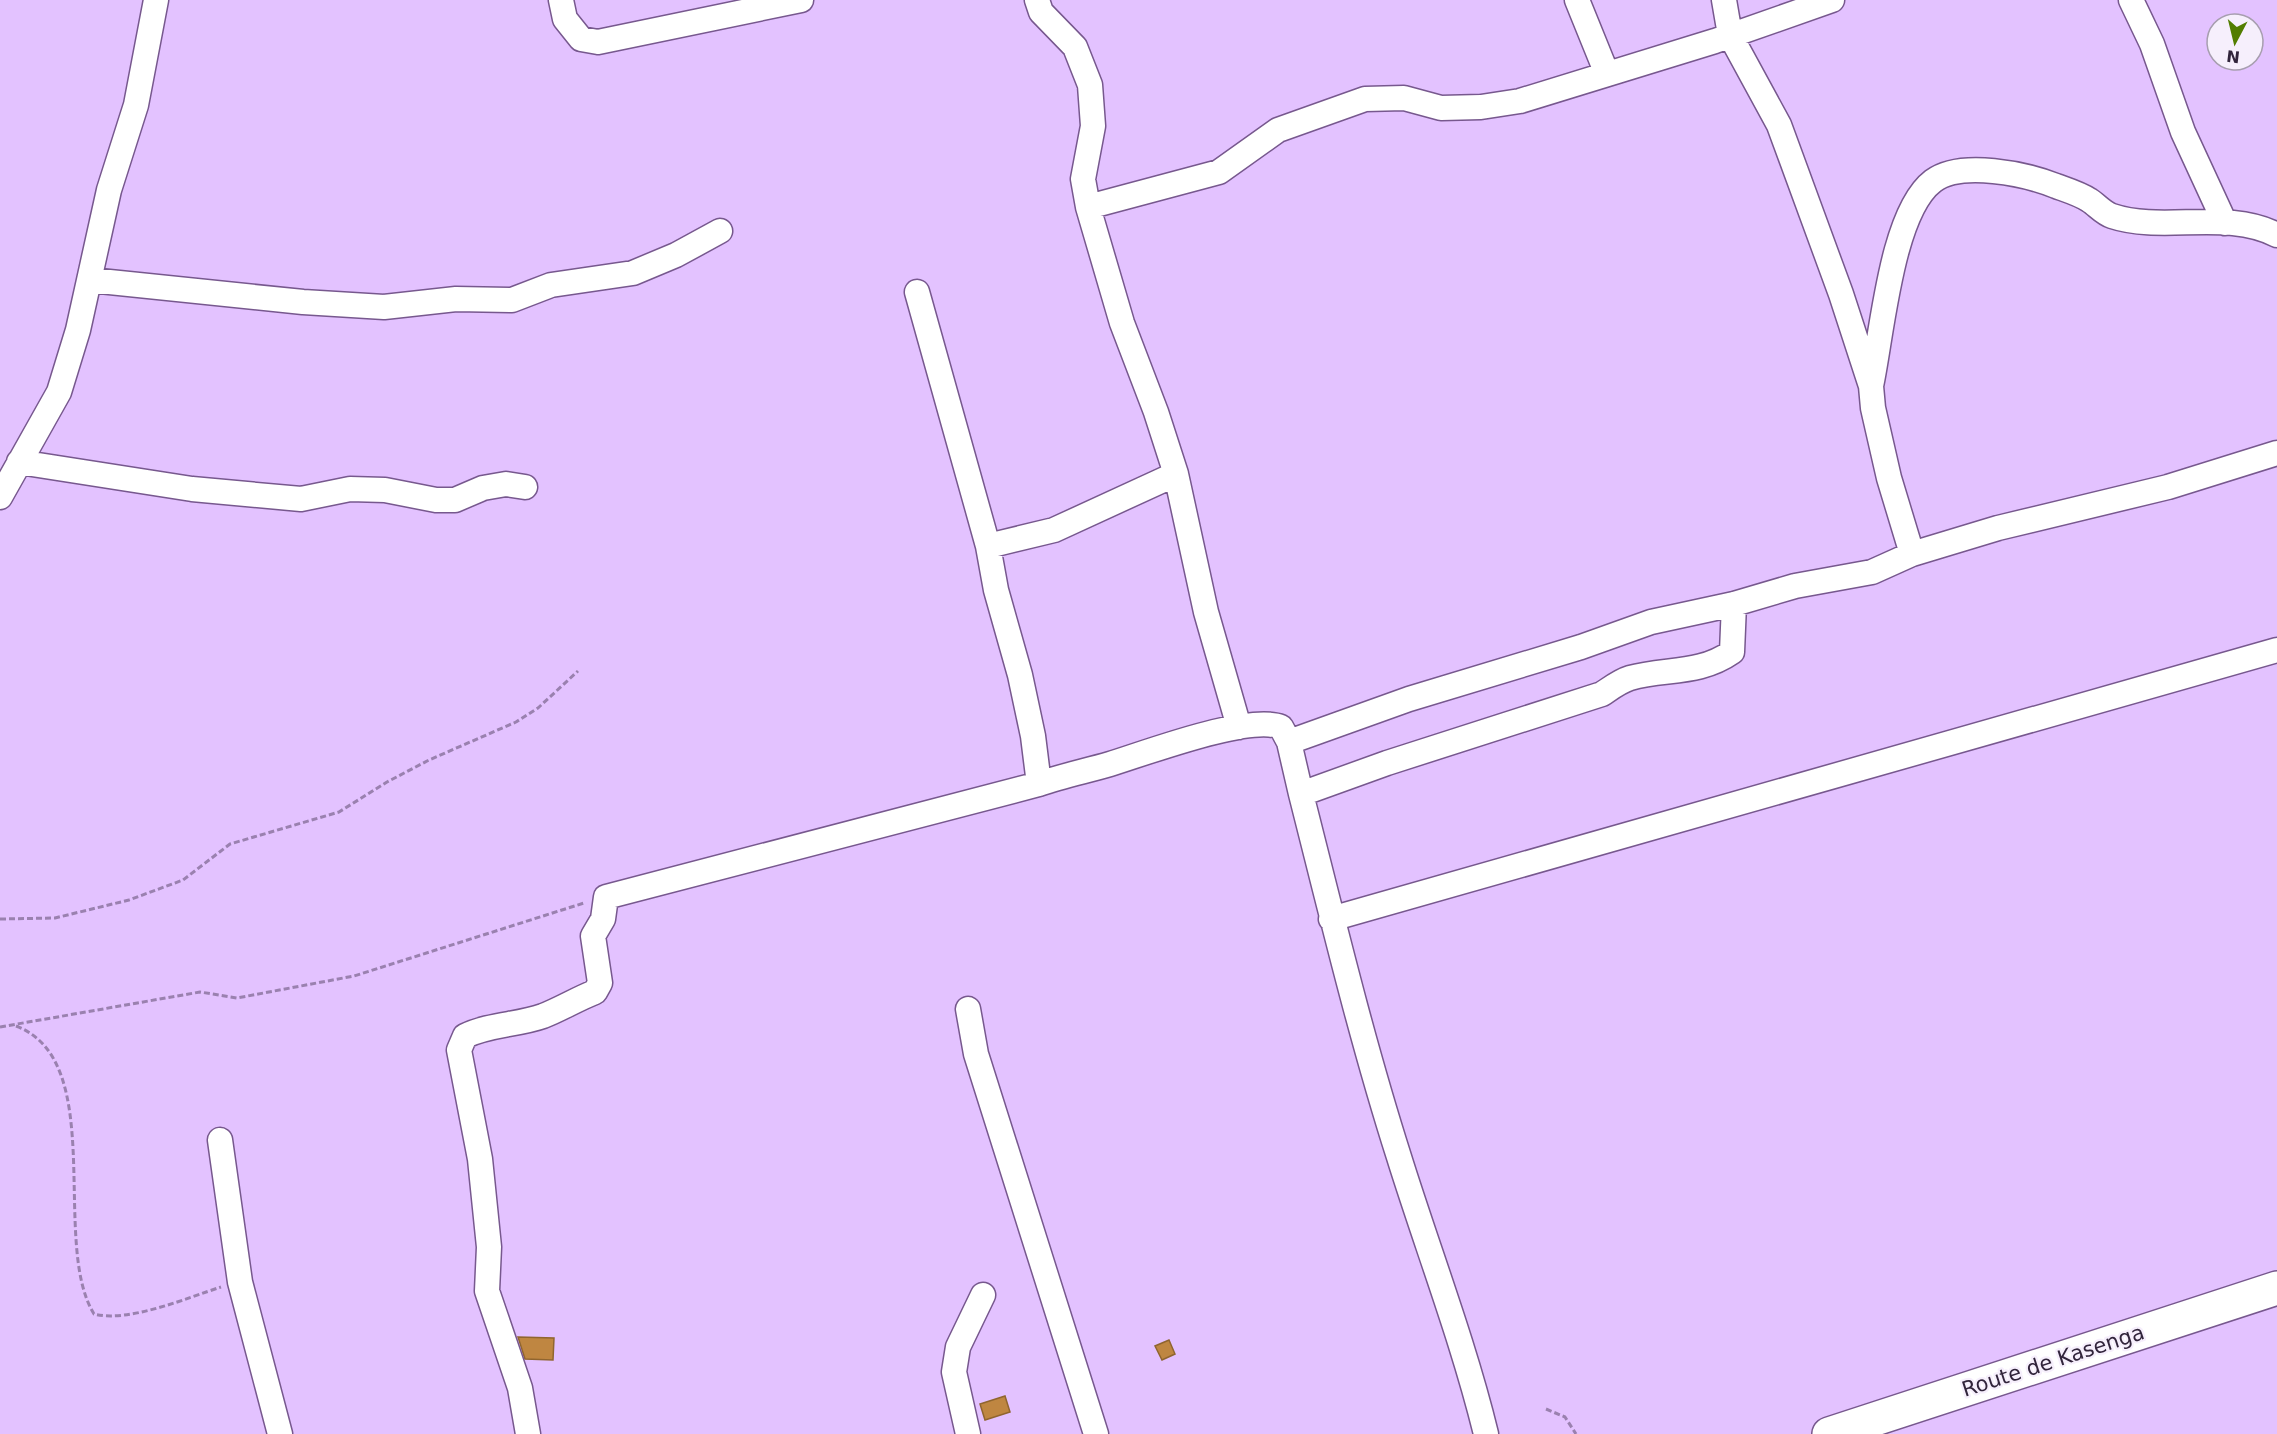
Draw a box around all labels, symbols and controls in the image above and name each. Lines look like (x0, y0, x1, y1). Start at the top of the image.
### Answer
north arrow (2205, 12, 2265, 72)
text: N (2225, 46, 2241, 67)
street label: Route de Kasenga (1959, 1320, 2147, 1402)

